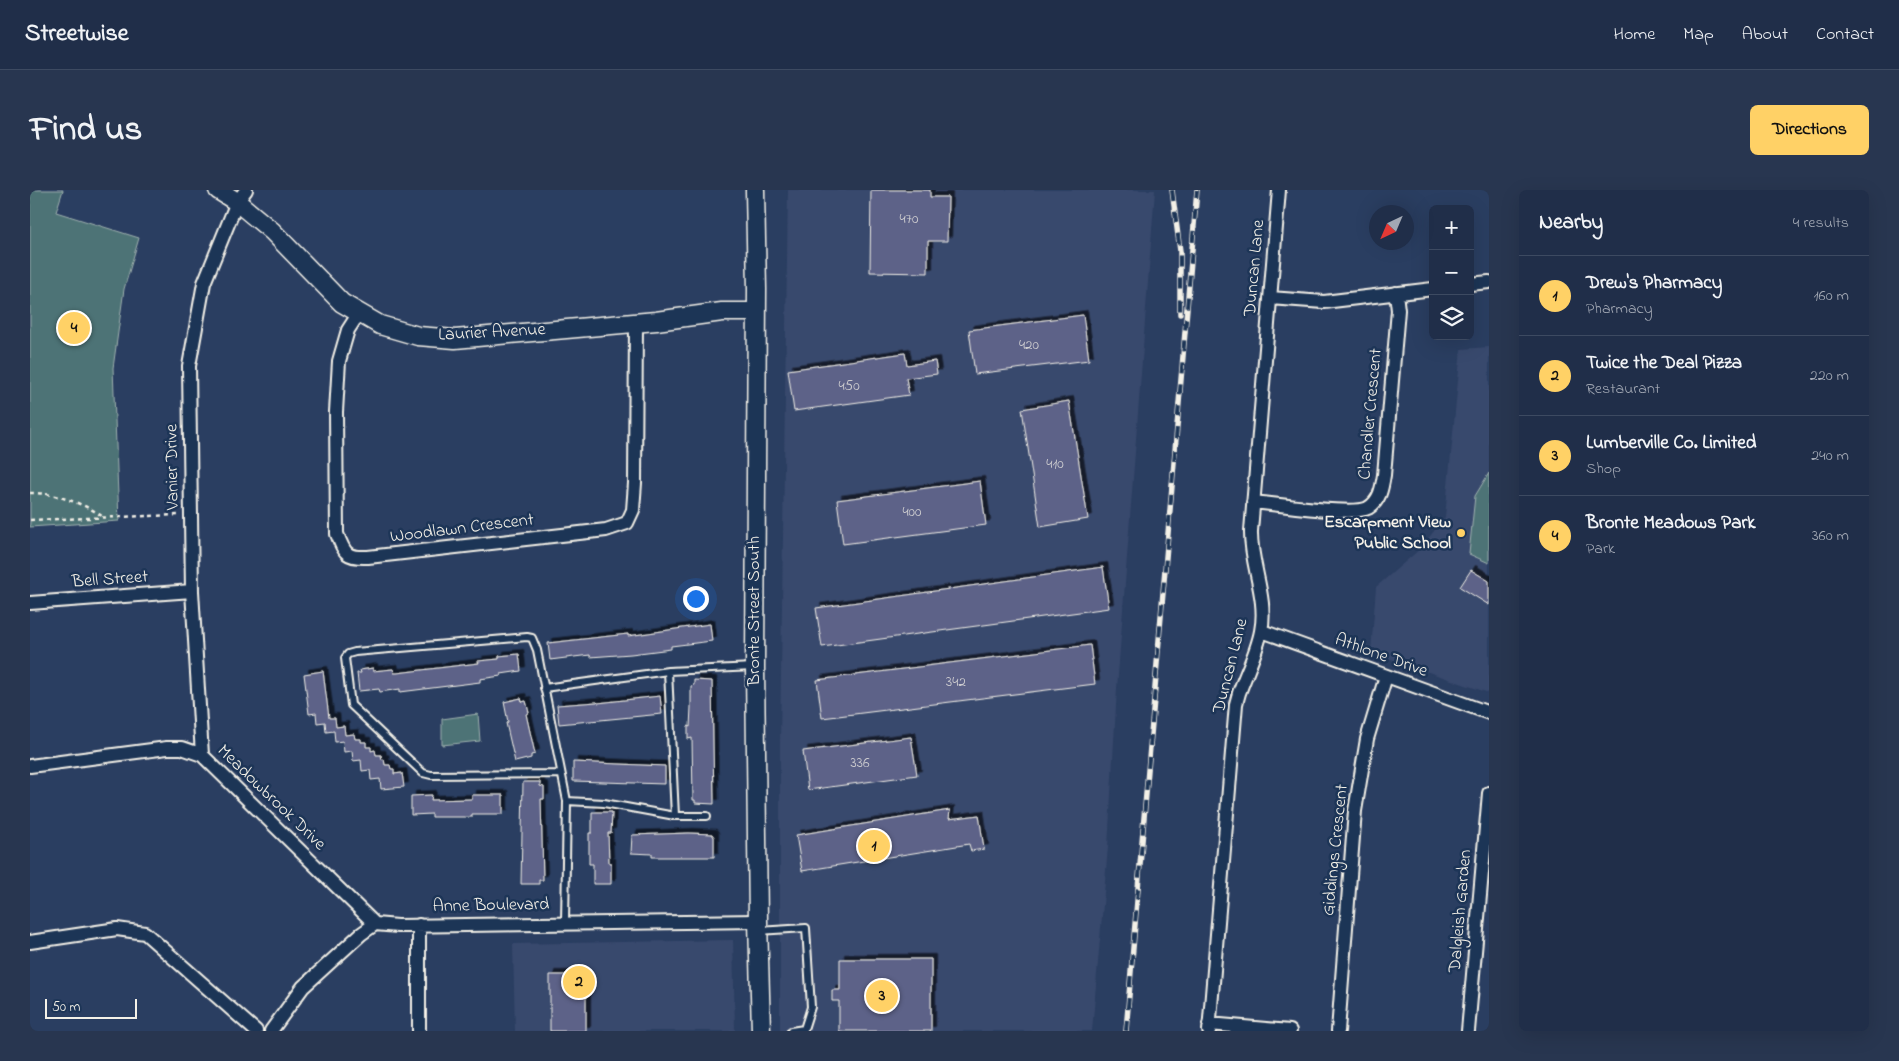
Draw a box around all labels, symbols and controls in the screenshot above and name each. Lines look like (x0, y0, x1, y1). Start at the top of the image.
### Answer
text: Streetwise (25, 17, 129, 52)
text: Home (1614, 22, 1655, 48)
text: Map (1683, 22, 1714, 48)
text: About (1742, 22, 1788, 48)
text: Contact (1816, 22, 1874, 48)
text: Find us (30, 105, 142, 156)
button: Directions (1750, 105, 1869, 155)
north arrow (1369, 205, 1414, 250)
map controls (1429, 205, 1474, 340)
button: + (1429, 205, 1474, 250)
house number: 470 (900, 208, 919, 230)
text: Nearby (1539, 208, 1603, 238)
text: 4 results (1793, 211, 1849, 235)
street label: Duncan Lane (1238, 218, 1272, 318)
button: − (1429, 250, 1474, 295)
text: Drew's Pharmacy (1586, 270, 1722, 297)
text: 1 (1552, 284, 1558, 308)
text: 160 m (1814, 284, 1849, 308)
button: layers (1429, 295, 1474, 340)
text: Pharmacy (1586, 297, 1653, 321)
pin: 4 (58, 309, 90, 347)
street label: Laurier Avenue (438, 317, 547, 349)
house number: 420 (1019, 334, 1040, 356)
street label: Chandler Crescent (1352, 347, 1390, 481)
text: Twice the Deal Pizza (1586, 350, 1742, 377)
text: 2 (1551, 364, 1559, 388)
text: 220 m (1810, 364, 1849, 388)
house number: 450 (838, 375, 860, 397)
text: Restaurant (1586, 377, 1660, 401)
street label: Vanier Drive (159, 423, 187, 511)
text: Lumberville Co. Limited (1586, 430, 1757, 457)
text: 3 (1552, 444, 1558, 468)
text: 240 m (1811, 444, 1849, 468)
house number: 410 (1046, 453, 1064, 475)
text: Shop (1586, 457, 1621, 481)
house number: 400 (902, 501, 922, 523)
street label: Woodlawn Crescent (389, 507, 535, 551)
place label: Escarpment View Public School (1324, 510, 1451, 557)
text: Bronte Meadows Park (1586, 510, 1756, 537)
text: 4 (1552, 524, 1558, 548)
text: 360 m (1812, 524, 1849, 548)
marker: Escarpment View Public School (1455, 527, 1467, 539)
street label: Bronte Street South (742, 536, 768, 687)
text: Park (1586, 537, 1615, 561)
street label: Bell Street (70, 564, 149, 596)
your location (683, 586, 709, 612)
street label: Duncan Lane (1206, 615, 1256, 717)
street label: Athlone Drive (1331, 627, 1432, 685)
house number: 342 (946, 671, 966, 693)
street label: Meadowbrook Drive (211, 739, 332, 858)
house number: 336 (851, 752, 870, 774)
street label: Giddings Crescent (1316, 783, 1357, 917)
pin: 1 (858, 827, 890, 865)
street label: Dalgleish Garden (1443, 848, 1480, 975)
street label: Anne Boulevard (432, 892, 550, 920)
pin: 2 (563, 963, 595, 1001)
pin: 3 (866, 977, 898, 1015)
scale bar (45, 996, 138, 1019)
text: 50 m (52, 997, 80, 1018)

